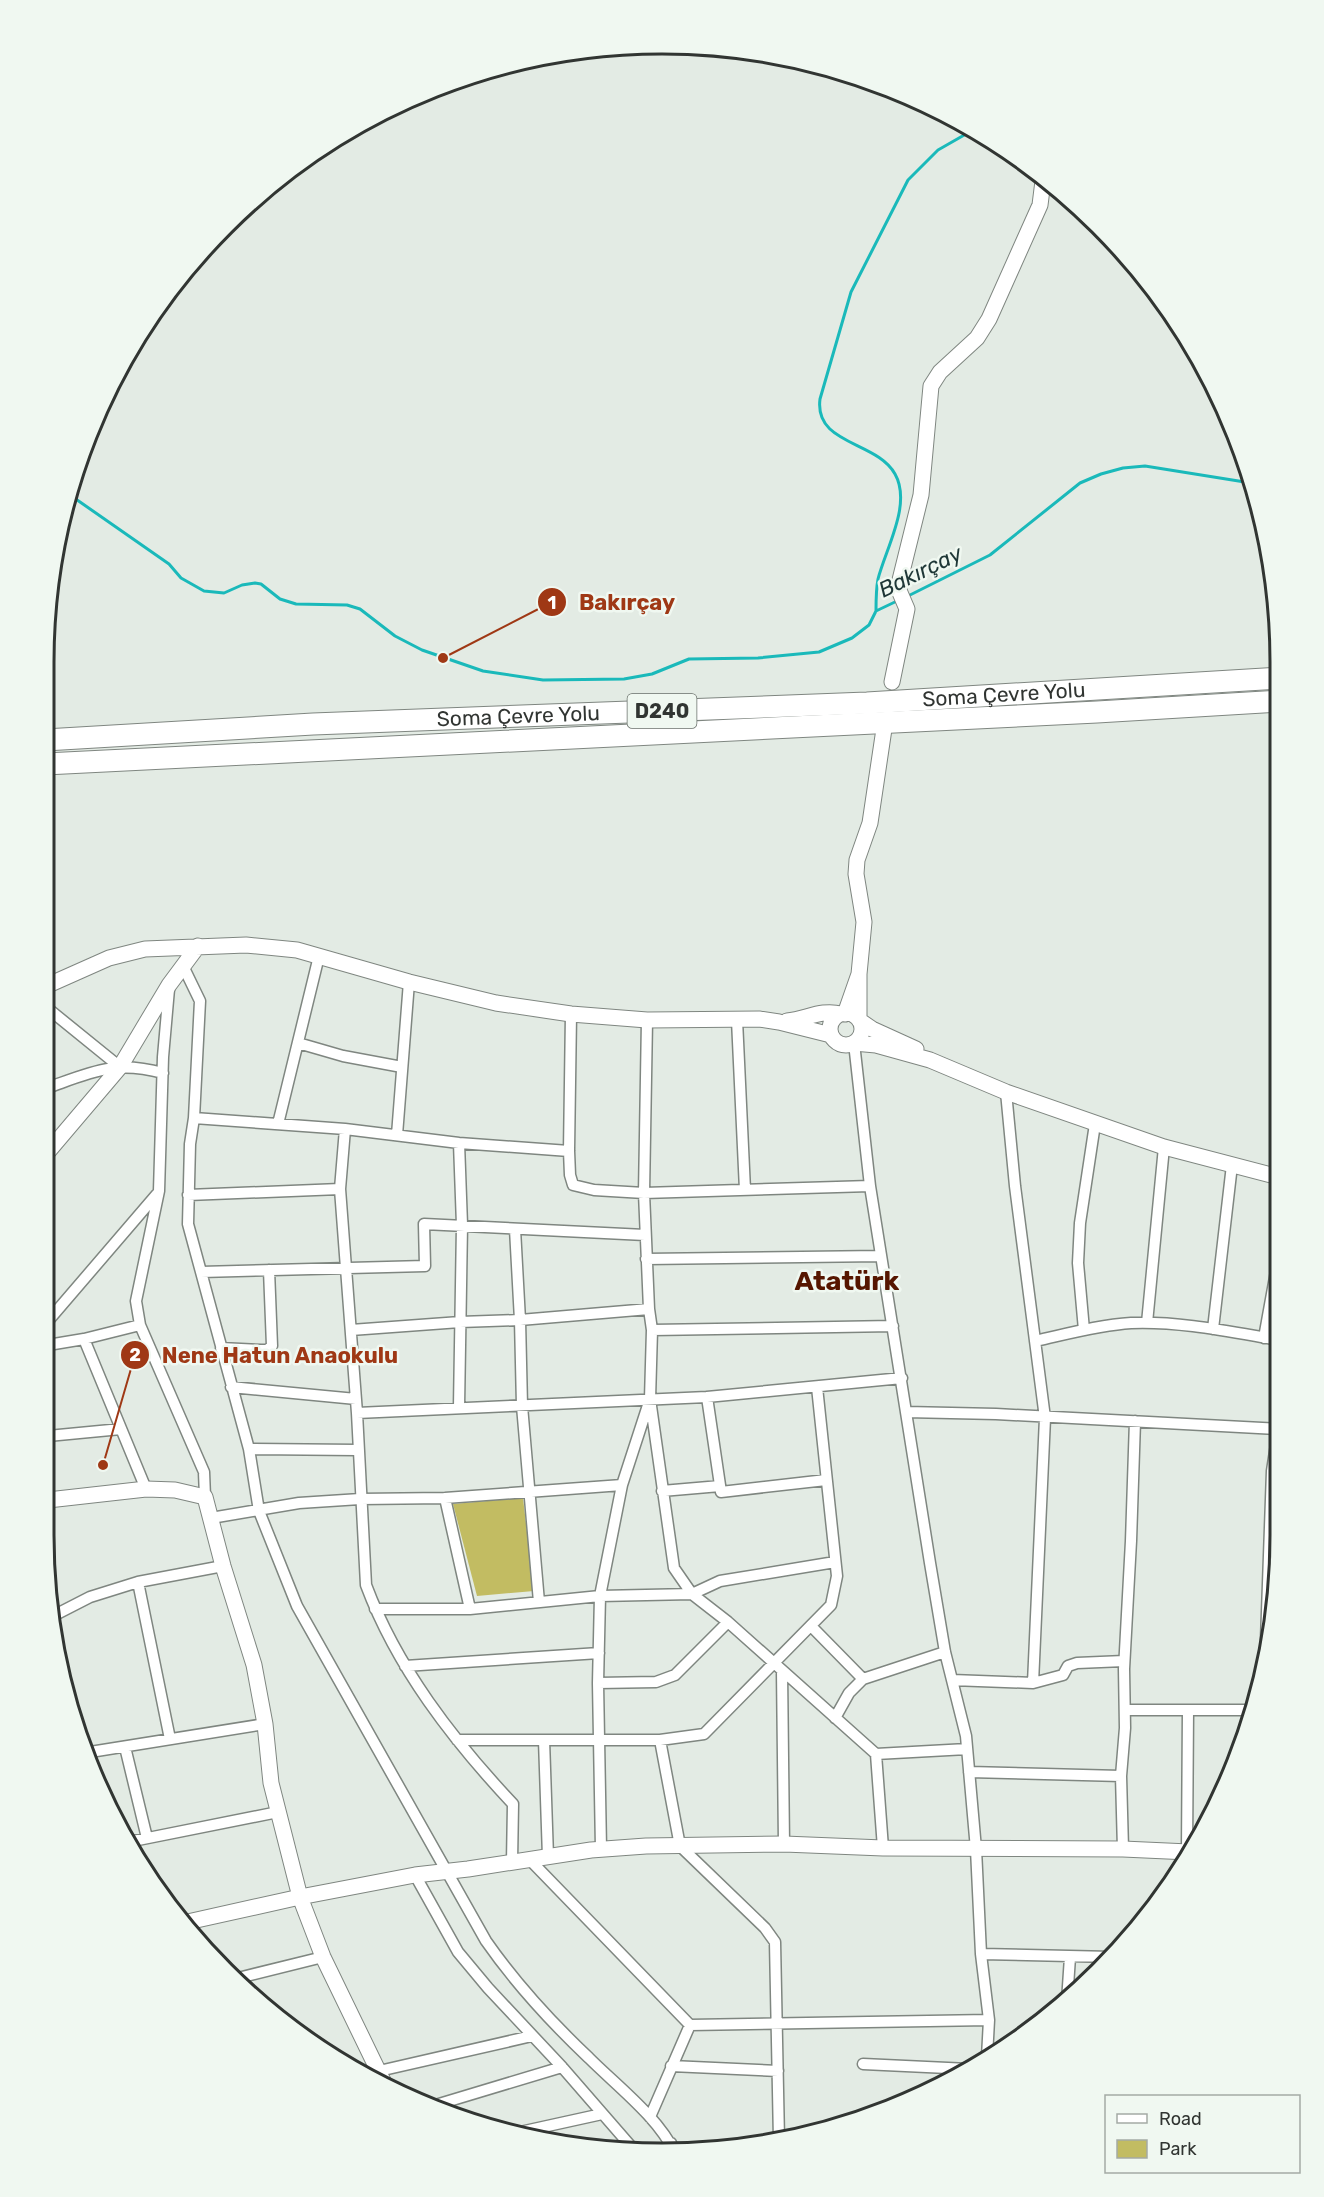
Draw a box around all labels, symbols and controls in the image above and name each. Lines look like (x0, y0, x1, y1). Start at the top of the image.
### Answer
water label: Bakırçay (874, 539, 967, 603)
callout: Bakırçay (537, 582, 688, 622)
text: Bakırçay (579, 589, 675, 616)
text: 1 (548, 592, 556, 614)
street label: Soma Çevre Yolu (922, 677, 1086, 712)
road number: D240 (628, 694, 696, 728)
street label: Soma Çevre Yolu (436, 700, 600, 731)
district label: Atatürk (795, 1265, 900, 1297)
callout: Nene Hatun Anaokulu (120, 1335, 410, 1375)
text: Nene Hatun Anaokulu (162, 1342, 398, 1369)
text: 2 (129, 1344, 141, 1366)
legend (1105, 2095, 1300, 2173)
text: Road (1159, 2108, 1202, 2130)
text: Park (1159, 2138, 1197, 2160)

